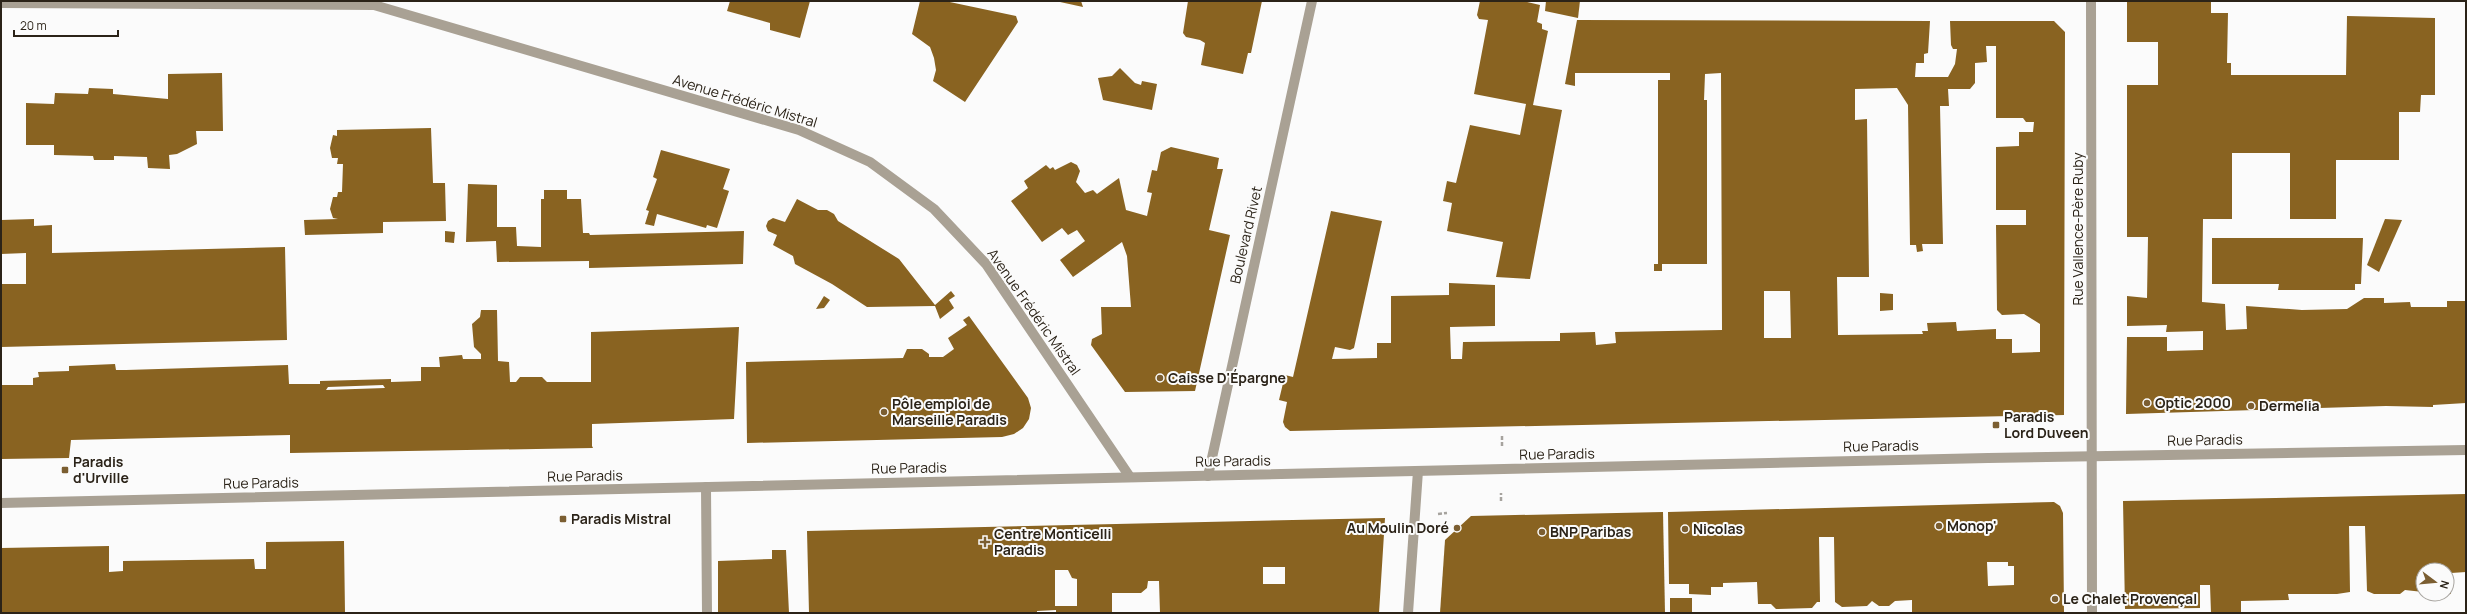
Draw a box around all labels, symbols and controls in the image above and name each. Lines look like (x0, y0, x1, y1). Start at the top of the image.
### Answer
scale bar (14, 12, 118, 38)
text: 20 m (20, 17, 47, 34)
street label: Avenue Frédéric Mistral (671, 69, 820, 132)
street label: Rue Vallence-Père Ruby (2068, 152, 2087, 306)
street label: Boulevard Rivet (1225, 184, 1266, 286)
street label: Avenue Frédéric Mistral (984, 245, 1085, 379)
place label: Caisse D'Épargne (1168, 368, 1286, 387)
marker: Caisse D'Épargne (1155, 373, 1165, 383)
place label: Optic 2000 (2155, 393, 2231, 412)
place label: Pôle emploi de Marseille Paradis (892, 394, 1007, 429)
place label: Dermelia (2259, 396, 2320, 415)
marker: Optic 2000 (2142, 398, 2152, 408)
marker: Dermelia (2246, 401, 2256, 411)
marker: Pôle emploi de Marseille Paradis (879, 407, 889, 417)
place label: Paradis Lord Duveen (2004, 407, 2088, 442)
marker: Paradis Lord Duveen (1991, 420, 2001, 430)
street label: Rue Paradis (2167, 429, 2243, 450)
street label: Rue Paradis (1843, 435, 1919, 456)
street label: Rue Paradis (1519, 443, 1595, 464)
street label: Rue Paradis (1195, 450, 1271, 471)
place label: Paradis d'Urville (73, 452, 129, 487)
street label: Rue Paradis (871, 457, 947, 478)
marker: Paradis d'Urville (60, 465, 70, 475)
street label: Rue Paradis (547, 465, 623, 486)
street label: Rue Paradis (223, 472, 299, 493)
place label: Paradis Mistral (571, 509, 671, 528)
marker: Paradis Mistral (558, 514, 568, 524)
place label: Monop' (1947, 516, 1997, 535)
place label: Au Moulin Doré (1347, 518, 1449, 537)
place label: Nicolas (1693, 519, 1743, 538)
marker: Monop' (1934, 521, 1944, 531)
place label: BNP Paribas (1550, 522, 1632, 541)
marker: Au Moulin Doré (1452, 523, 1462, 533)
place label: Centre Monticelli Paradis (994, 524, 1111, 559)
marker: Nicolas (1680, 524, 1690, 534)
marker: BNP Paribas (1537, 527, 1547, 537)
marker: Centre Monticelli Paradis (979, 536, 991, 548)
north arrow (2415, 562, 2455, 602)
text: N (2437, 579, 2453, 591)
place label: Le Chalet Provençal (2063, 589, 2197, 608)
marker: Le Chalet Provençal (2050, 594, 2060, 604)

